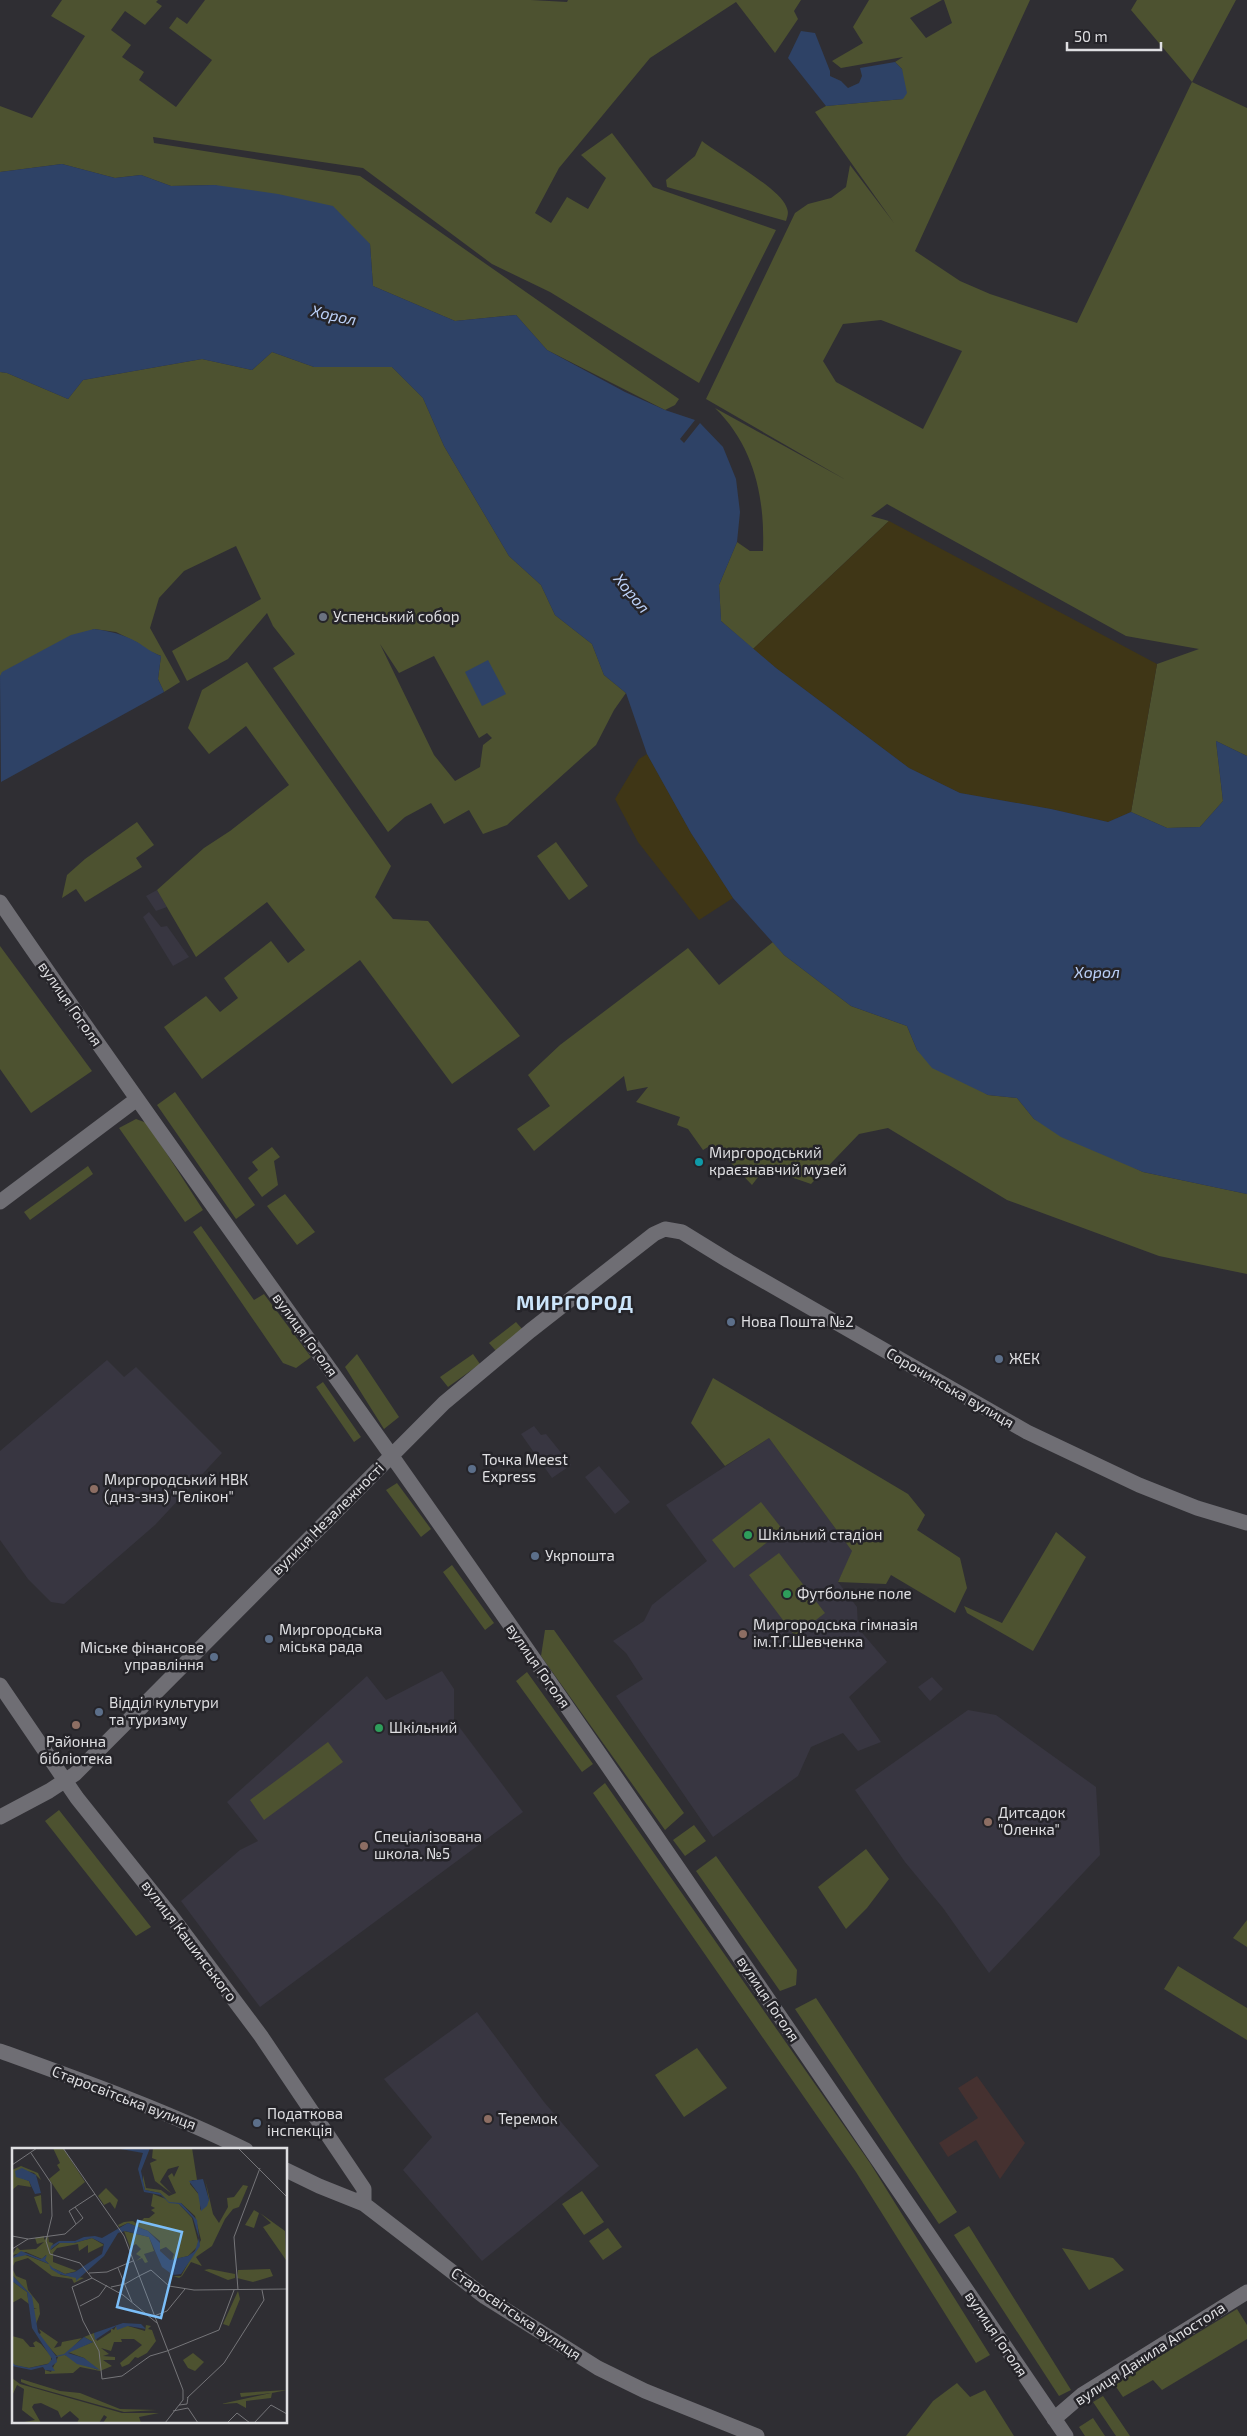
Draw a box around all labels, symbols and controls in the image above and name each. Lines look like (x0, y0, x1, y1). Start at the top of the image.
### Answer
scale bar (1067, 20, 1161, 52)
text: 50 m (1074, 27, 1108, 45)
water label: Хорол (309, 300, 358, 329)
water label: Хорол (610, 568, 654, 616)
place label: Успенський собор (333, 607, 460, 625)
marker: Успенський собор (317, 611, 329, 623)
street label: вулиця Гоголя (34, 958, 107, 1050)
water label: Хорол (1073, 962, 1120, 981)
place label: Миргородський краєзнавчий музей (709, 1143, 847, 1179)
marker: Миргородський краєзнавчий музей (693, 1156, 705, 1168)
street label: вулиця Гоголя (269, 1289, 342, 1380)
district label: МИРГОРОД (516, 1290, 634, 1314)
place label: Нова Пошта №2 (741, 1312, 854, 1330)
marker: Нова Пошта №2 (725, 1316, 737, 1328)
street label: Сорочинська вулиця (883, 1343, 1018, 1432)
place label: ЖЕК (1009, 1349, 1040, 1367)
marker: ЖЕК (993, 1353, 1005, 1365)
place label: Точка Meest Express (482, 1450, 568, 1485)
street label: вулиця Незалежності (267, 1458, 388, 1579)
marker: Точка Meest Express (466, 1463, 478, 1475)
place label: Миргородський НВК (днз-знз) "Гелікон" (104, 1470, 248, 1505)
marker: Миргородський НВК (днз-знз) "Гелікон" (88, 1483, 100, 1495)
place label: Шкільний стадіон (758, 1525, 882, 1543)
marker: Шкільний стадіон (742, 1529, 754, 1541)
place label: Укрпошта (545, 1546, 615, 1564)
marker: Укрпошта (529, 1550, 541, 1562)
place label: Футбольне поле (797, 1584, 912, 1603)
marker: Футбольне поле (781, 1588, 793, 1600)
place label: Миргородська гімназія ім.Т.Г.Шевченка (753, 1615, 918, 1650)
place label: Миргородська міська рада (279, 1620, 382, 1655)
street label: вулиця Гоголя (502, 1620, 575, 1712)
marker: Миргородська гімназія ім.Т.Г.Шевченка (737, 1628, 749, 1640)
marker: Миргородська міська рада (263, 1633, 275, 1645)
place label: Міське фінансове управління (80, 1638, 204, 1674)
marker: Міське фінансове управління (208, 1651, 220, 1663)
place label: Відділ культури та туризму (109, 1693, 219, 1729)
marker: Відділ культури та туризму (93, 1706, 105, 1718)
place label: Шкільний (389, 1718, 457, 1736)
marker: Районна бібліотека (70, 1719, 82, 1731)
marker: Шкільний (373, 1722, 385, 1734)
place label: Районна бібліотека (39, 1732, 113, 1767)
place label: Дитсадок "Оленка" (998, 1803, 1065, 1838)
marker: Дитсадок "Оленка" (982, 1816, 994, 1828)
place label: Спеціалізована школа. №5 (374, 1827, 482, 1862)
marker: Спеціалізована школа. №5 (358, 1840, 370, 1852)
street label: вулиця Кашинського (137, 1876, 241, 2005)
street label: вулиця Гоголя (733, 1952, 804, 2045)
street label: Старосвітська вулиця (49, 2061, 199, 2134)
place label: Податкова інспекція (267, 2104, 343, 2139)
place label: Теремок (498, 2109, 558, 2127)
marker: Теремок (482, 2113, 494, 2125)
marker: Податкова інспекція (251, 2117, 263, 2129)
inset map (12, 2148, 288, 2424)
street label: Старосвітська вулиця (448, 2263, 585, 2364)
street label: вулиця Гоголя (961, 2287, 1032, 2380)
street label: вулиця Данила Апостола (1071, 2298, 1229, 2409)

